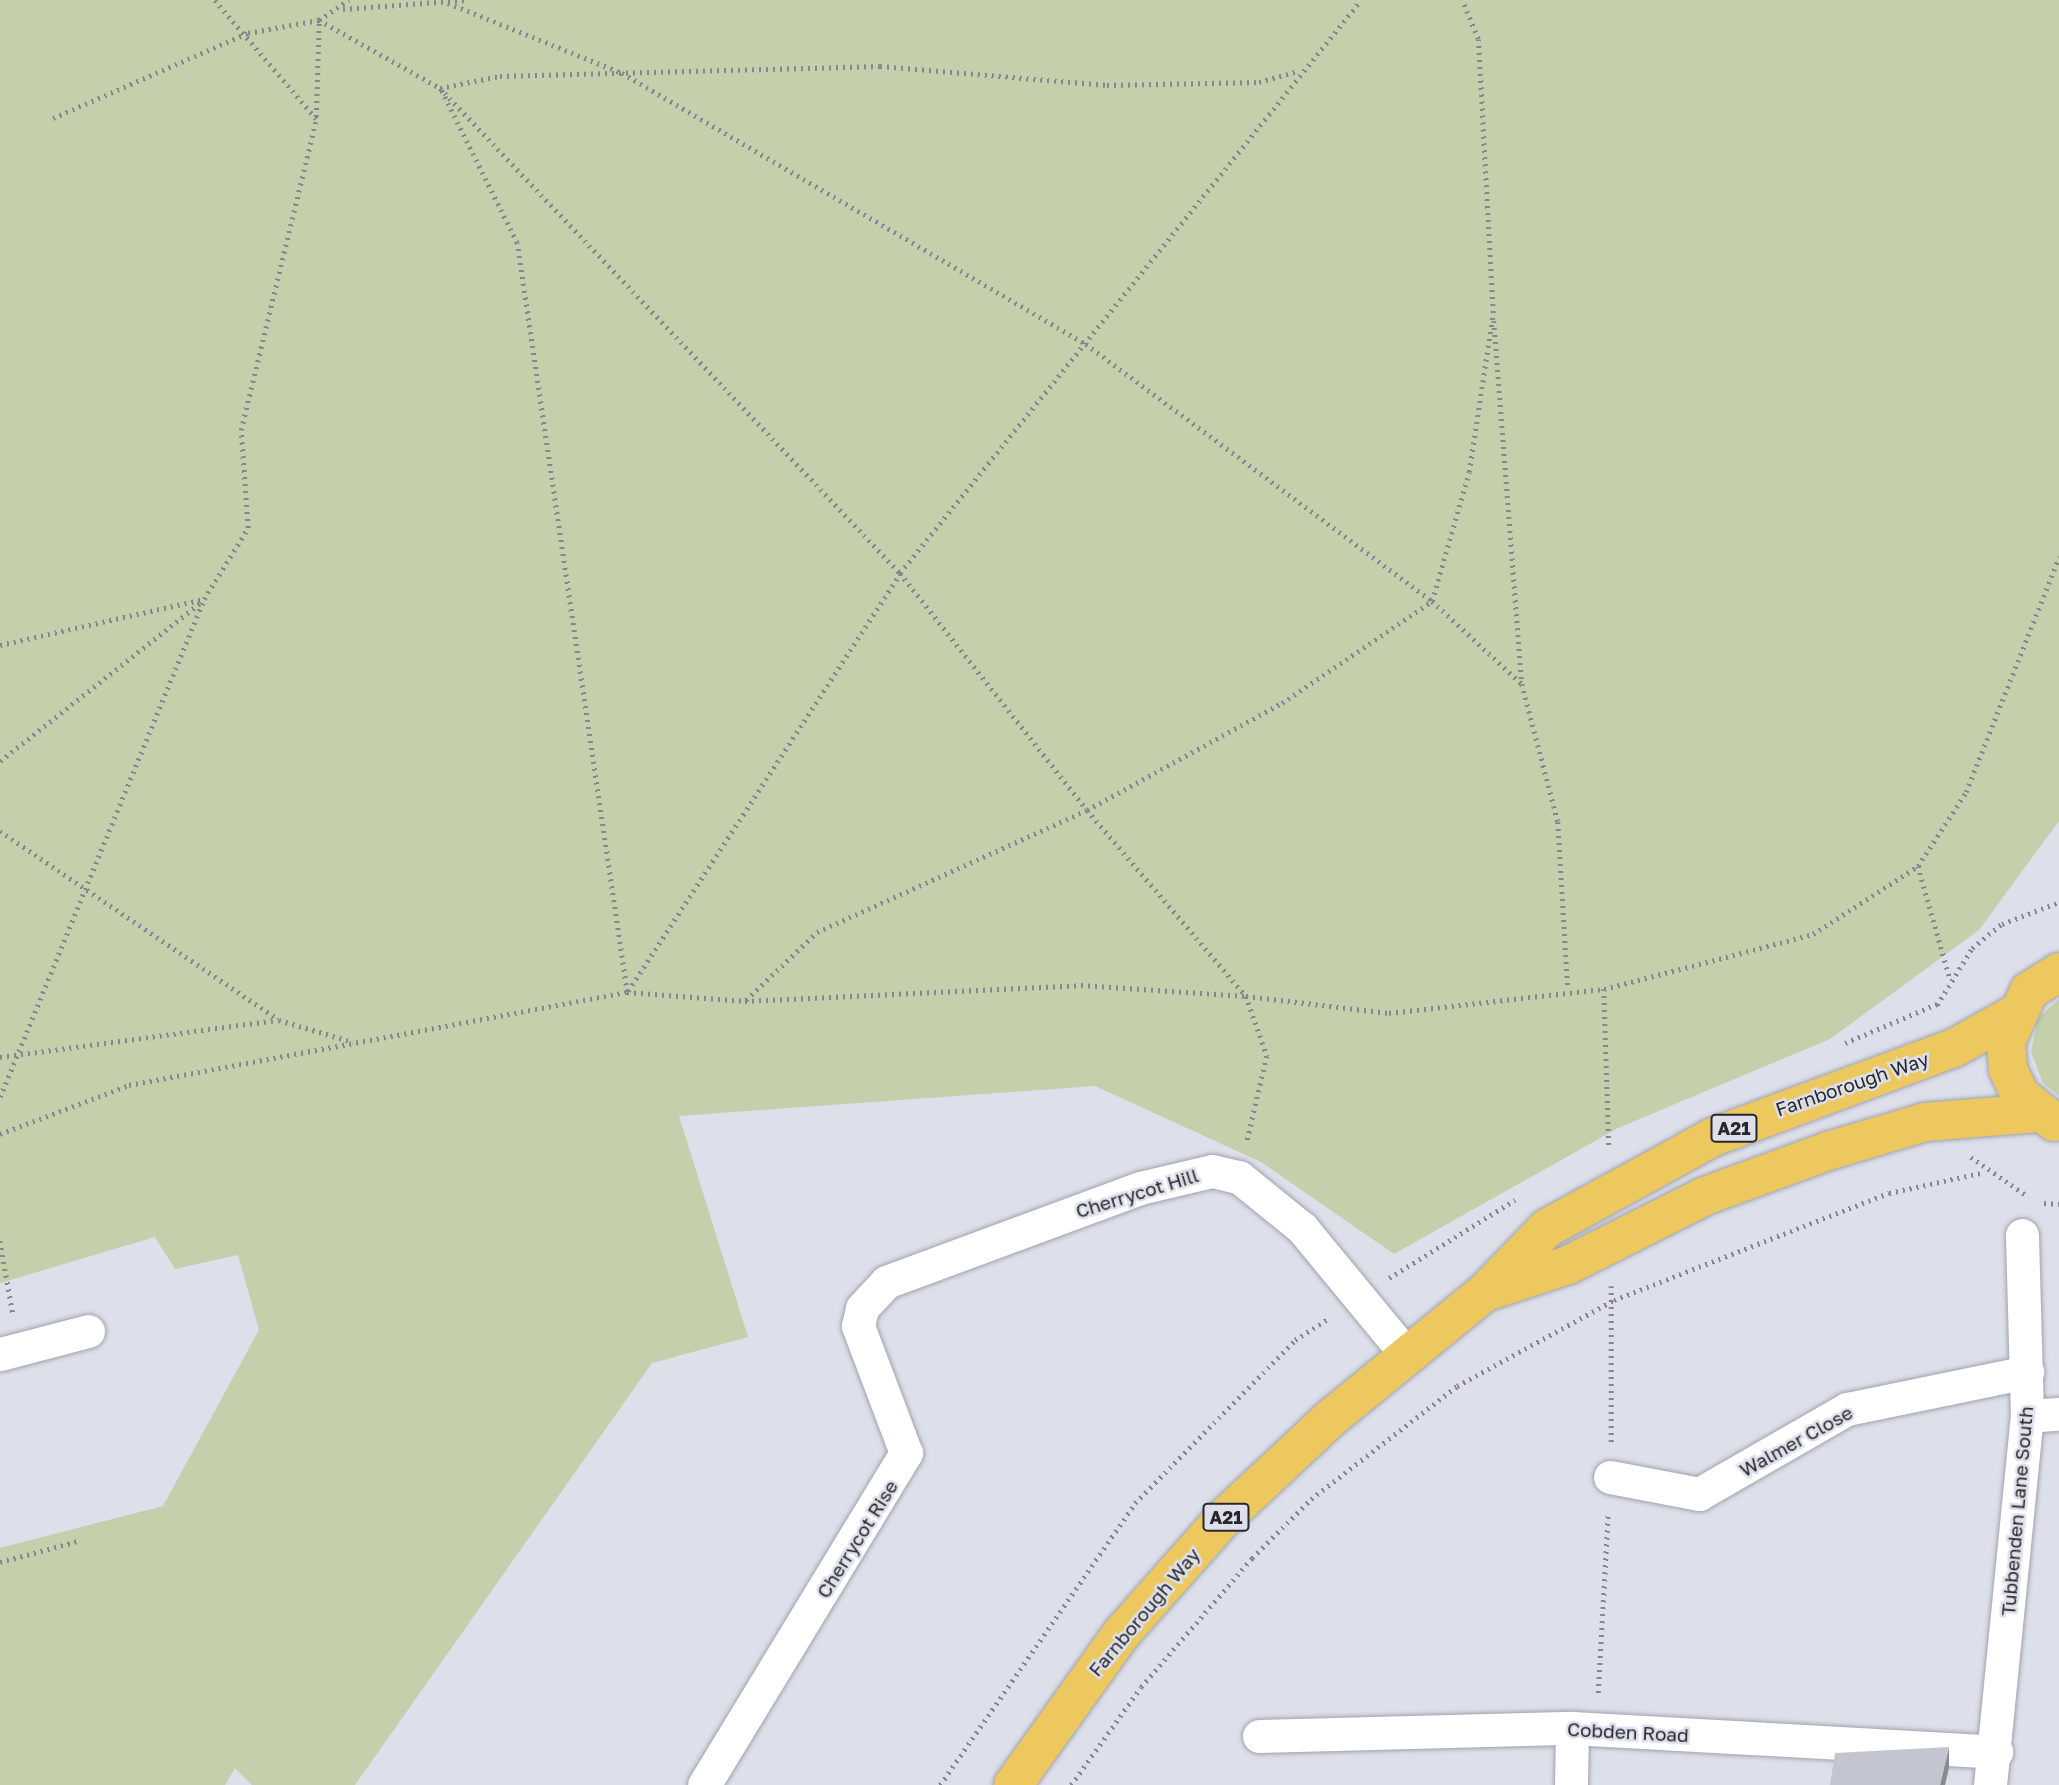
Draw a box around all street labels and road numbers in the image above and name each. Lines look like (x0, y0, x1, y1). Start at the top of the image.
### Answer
street label: Farnborough Way (1772, 1047, 1932, 1121)
road number: A21 (1710, 1114, 1758, 1142)
street label: Cherrycot Hill (1073, 1164, 1201, 1222)
street label: Walmer Close (1736, 1401, 1856, 1481)
street label: Tubbenden Lane South (1996, 1405, 2038, 1617)
street label: Cherrycot Rise (812, 1476, 902, 1602)
road number: A21 (1202, 1502, 1250, 1532)
street label: Farnborough Way (1084, 1543, 1204, 1681)
street label: Cobden Road (1567, 1717, 1689, 1747)

